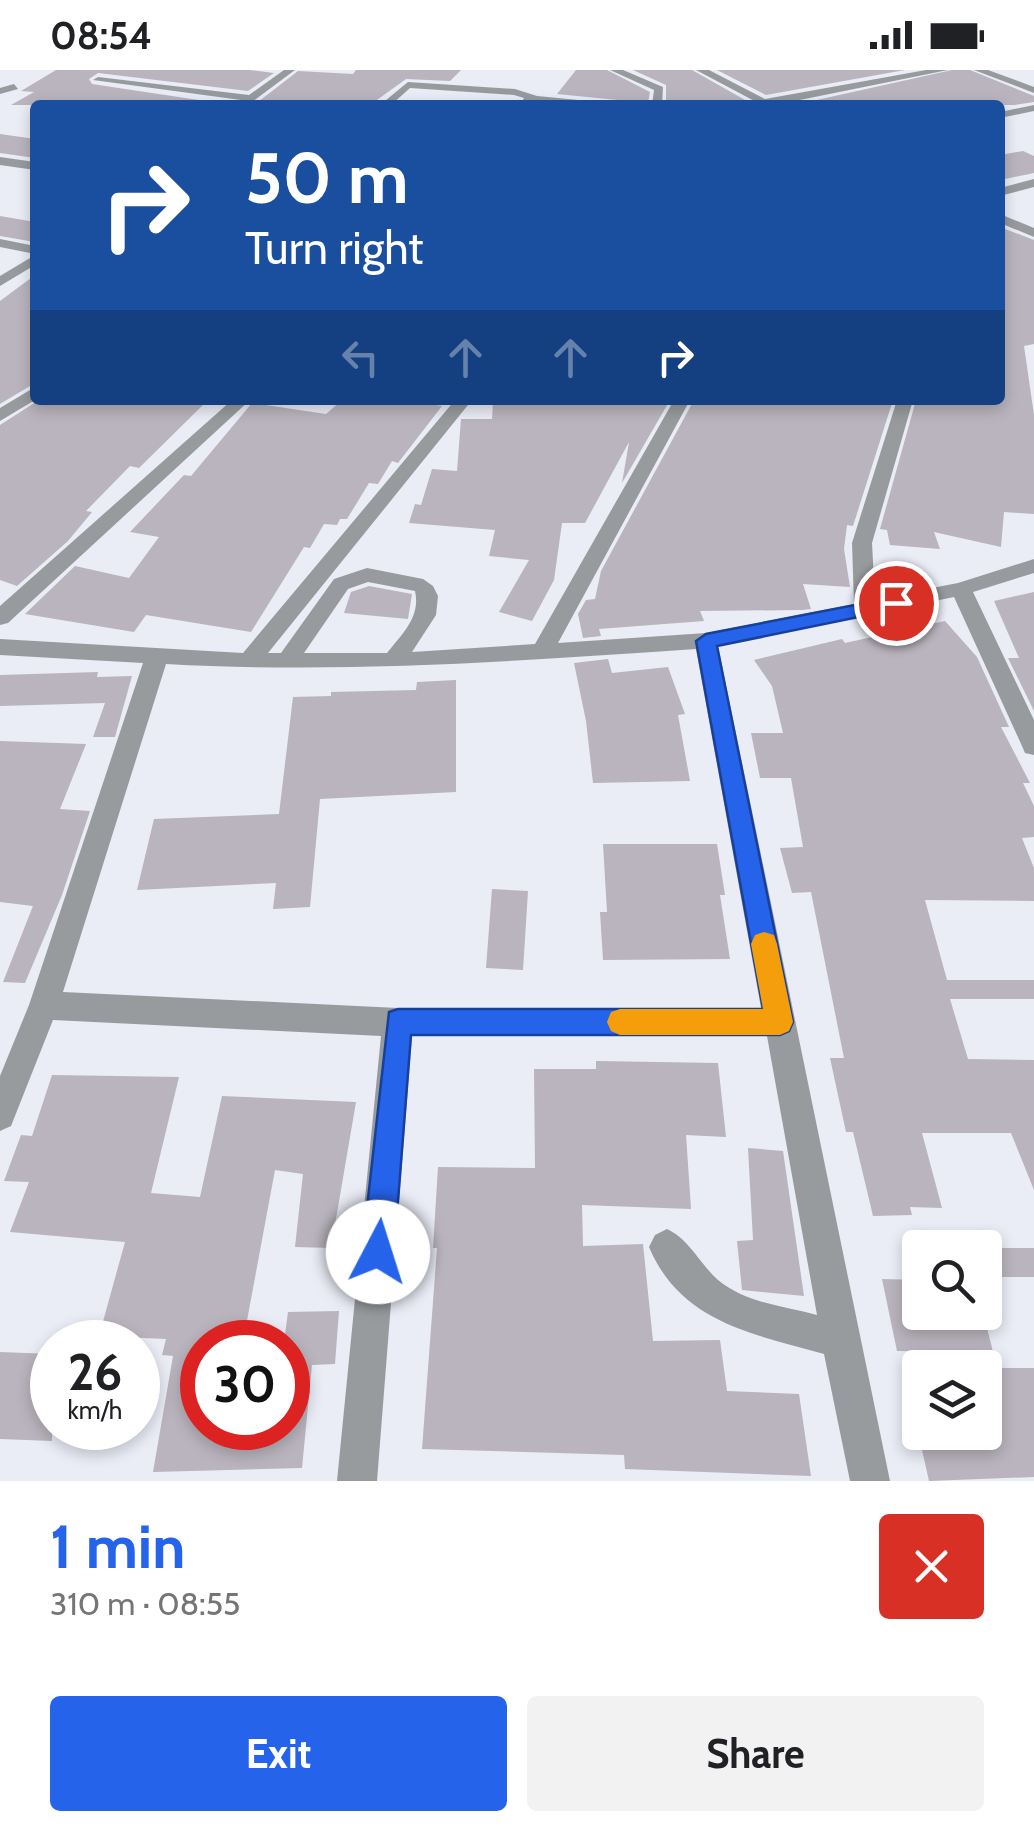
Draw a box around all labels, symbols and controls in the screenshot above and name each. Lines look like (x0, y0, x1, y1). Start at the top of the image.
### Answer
text: 08:54 (50, 12, 152, 59)
text: 50 m (245, 135, 409, 221)
icon: right (80, 140, 210, 270)
text: Turn right (245, 221, 424, 275)
icon: left (333, 330, 388, 385)
icon: ahead (438, 330, 493, 385)
icon: ahead (543, 330, 598, 385)
icon: right (648, 330, 703, 385)
pin (854, 561, 939, 646)
icon: arrive (869, 576, 924, 631)
position arrow (326, 1200, 430, 1304)
map controls (902, 1230, 1002, 1450)
button: search (902, 1230, 1002, 1330)
speed limit sign: 30 (180, 1320, 310, 1450)
text: 26 (68, 1342, 122, 1403)
button: layers (902, 1350, 1002, 1450)
text: km/h (68, 1395, 122, 1425)
text: 1 min (50, 1510, 185, 1583)
button: close (879, 1514, 984, 1619)
text: 310 m · 08:55 (50, 1584, 240, 1623)
button: Exit (50, 1696, 507, 1811)
button: Share (527, 1696, 984, 1811)

